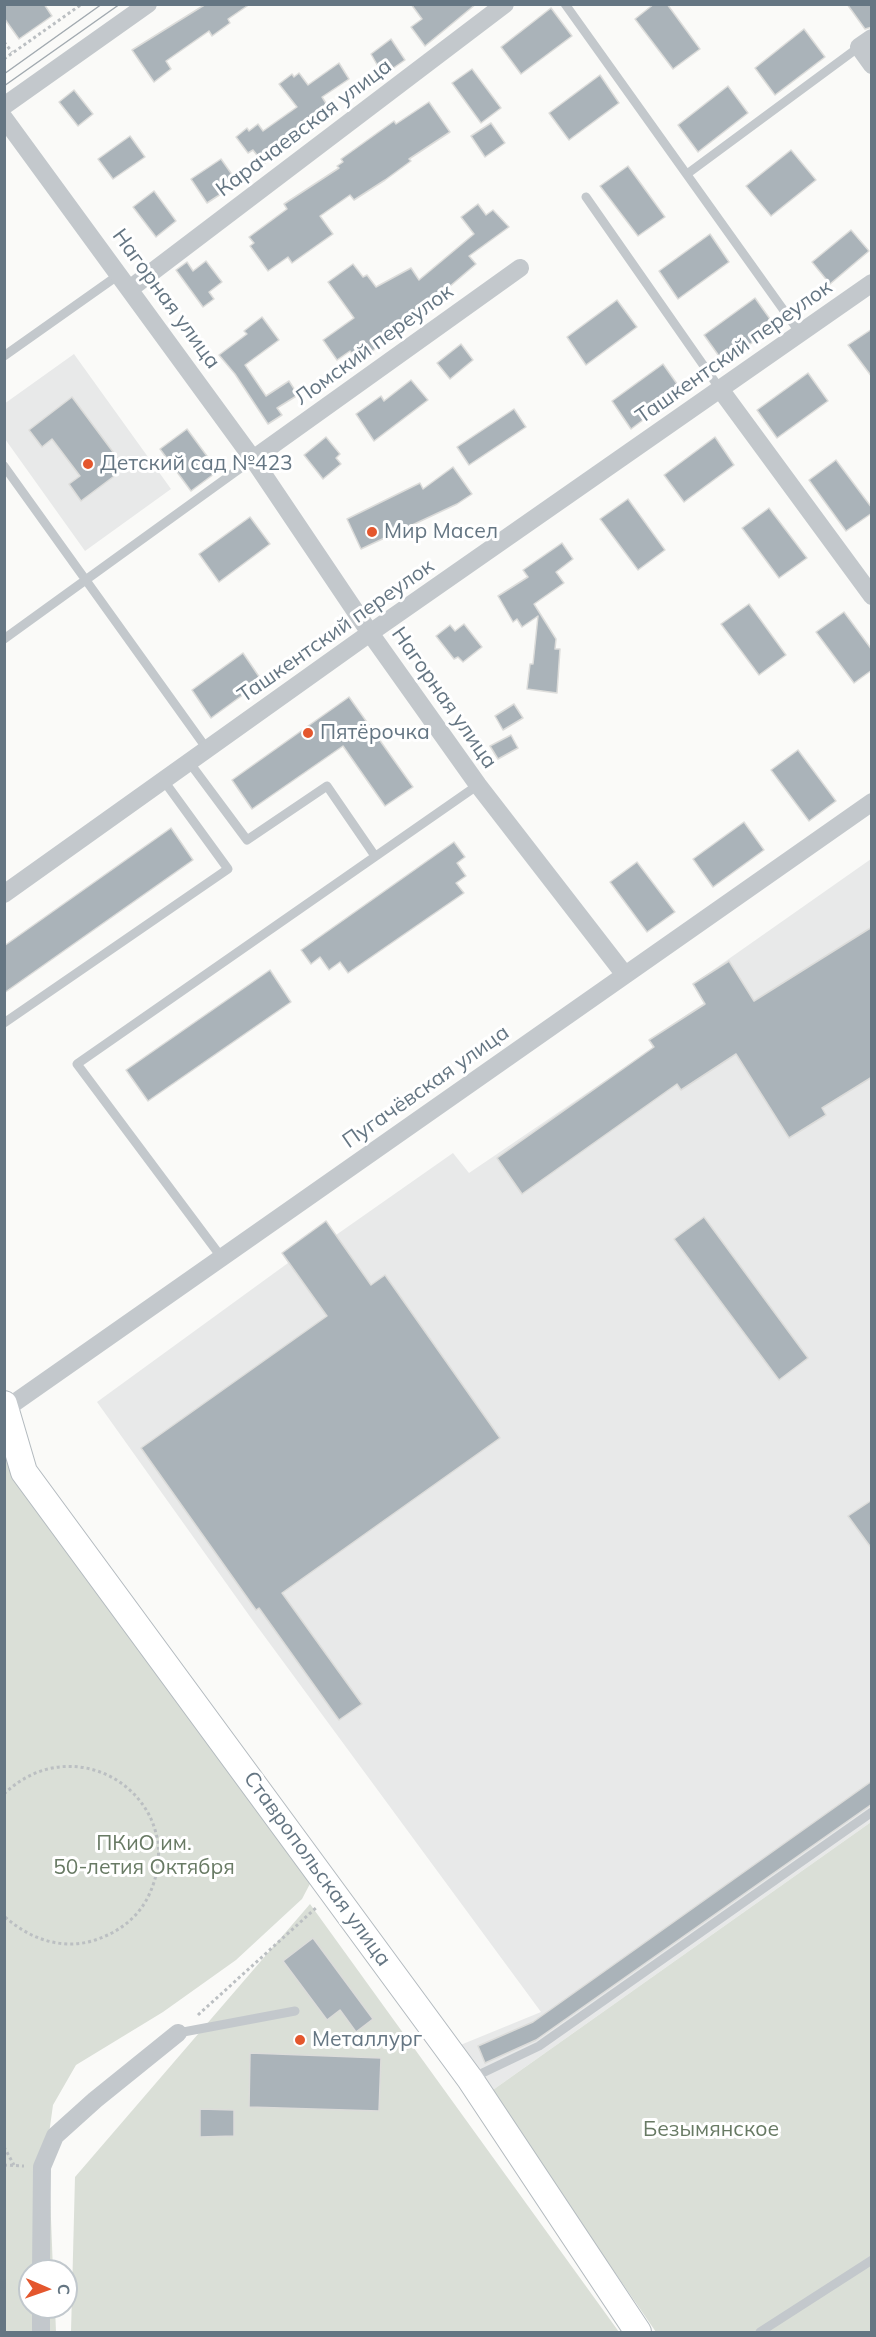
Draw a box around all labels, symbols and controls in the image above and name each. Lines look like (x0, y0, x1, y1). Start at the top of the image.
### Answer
street label: Карачаевская улица (211, 54, 397, 202)
street label: Нагорная улица (107, 224, 225, 374)
street label: Ташкентский переулок (631, 275, 837, 429)
street label: Ломский переулок (290, 279, 458, 411)
place label: Детский сад №423 (100, 451, 293, 477)
marker: Детский сад №423 (81, 457, 95, 471)
place label: Мир Масел (384, 519, 498, 545)
marker: Мир Масел (365, 525, 379, 539)
street label: Ташкентский переулок (233, 554, 439, 708)
street label: Нагорная улица (386, 622, 502, 774)
place label: Пятёрочка (320, 720, 430, 746)
marker: Пятёрочка (301, 726, 315, 740)
street label: Пугачёвская улица (338, 1020, 514, 1154)
street label: Ставропольская улица (238, 1767, 396, 1971)
park label: ПКиО им. 50-летия Октября (53, 1831, 235, 1881)
place label: Металлург (312, 2027, 422, 2053)
marker: Металлург (293, 2033, 307, 2047)
park label: Безымянское (643, 2117, 779, 2143)
north arrow (18, 2259, 78, 2319)
text: С (54, 2284, 74, 2295)

